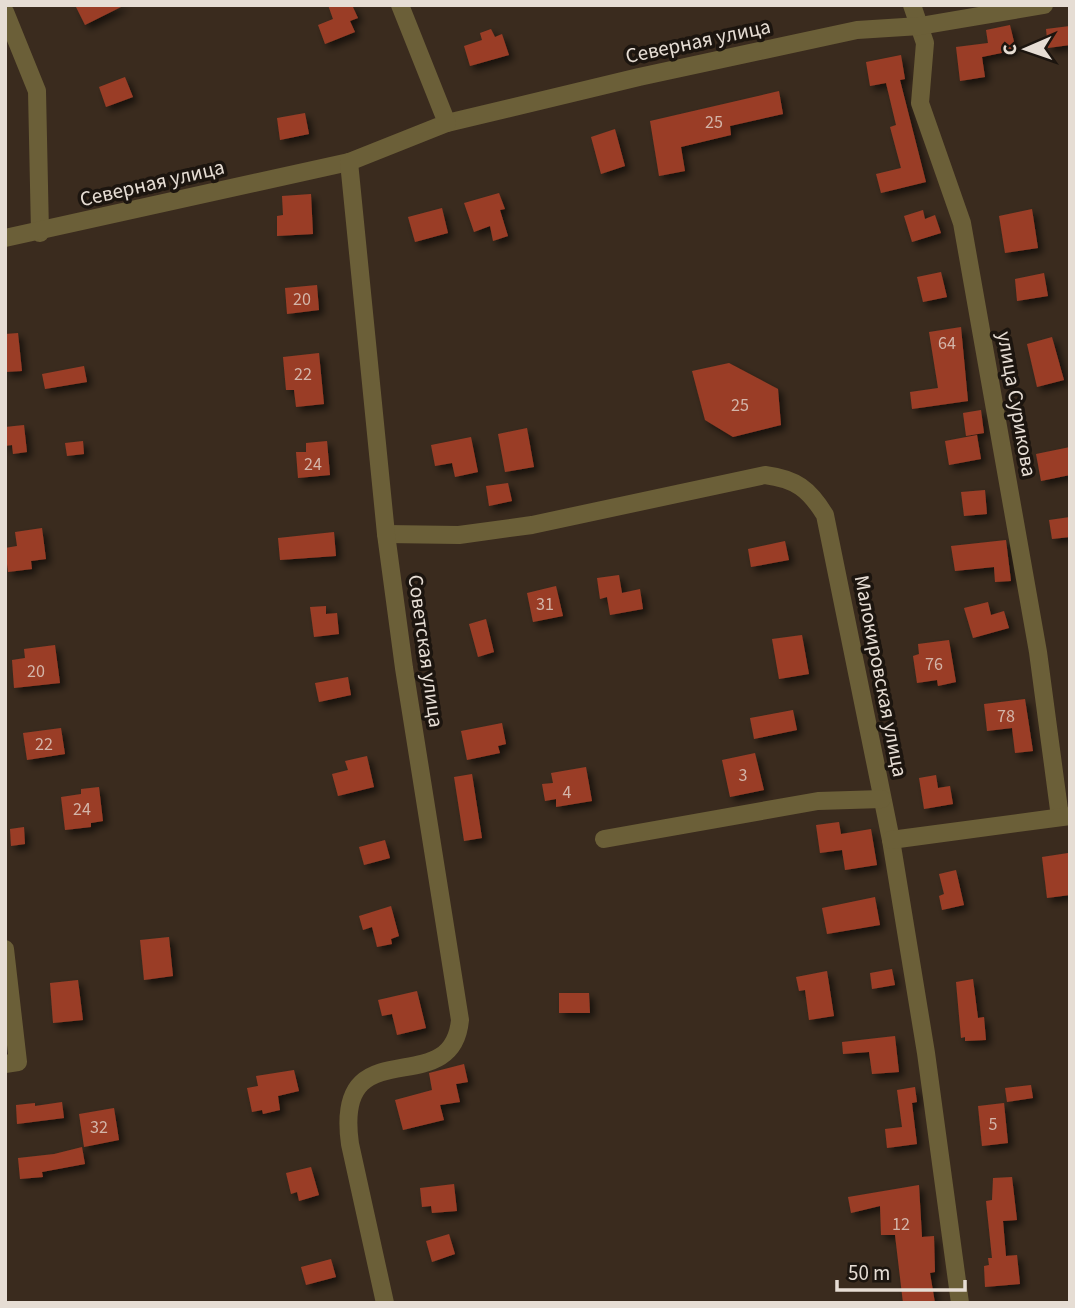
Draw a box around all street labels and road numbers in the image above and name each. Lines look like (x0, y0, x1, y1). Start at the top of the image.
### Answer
street label: Северная улица (623, 11, 773, 71)
street label: Северная улица (77, 152, 227, 214)
street label: улица Сурикова (989, 329, 1045, 479)
street label: Советская улица (400, 573, 452, 729)
street label: Малокировская улица (847, 573, 915, 779)

